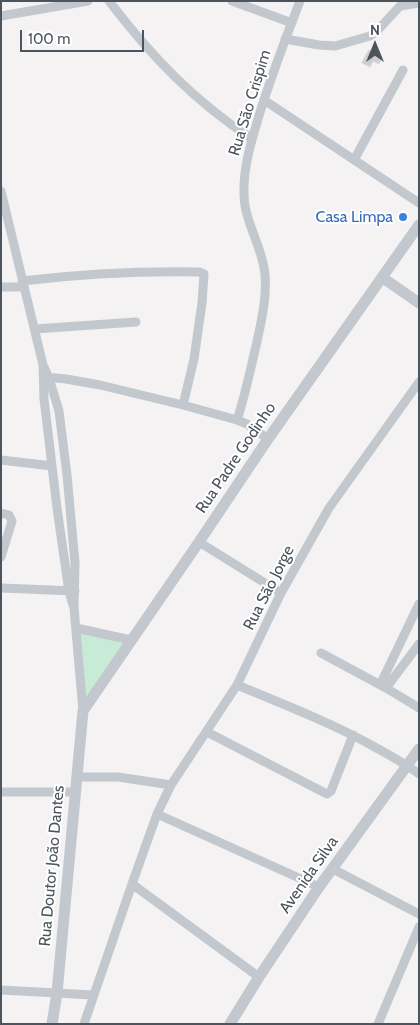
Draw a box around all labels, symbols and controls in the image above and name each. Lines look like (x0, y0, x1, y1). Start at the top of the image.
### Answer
scale bar (22, 20, 146, 52)
north arrow (350, 20, 400, 70)
text: N (370, 21, 380, 39)
text: 100 m (28, 30, 70, 48)
street label: Rua São Crispim (225, 48, 275, 158)
place label: Casa Limpa (316, 207, 393, 227)
marker: Casa Limpa (397, 211, 409, 223)
street label: Rua Padre Godinho (192, 399, 280, 517)
street label: Rua São Jorge (239, 543, 299, 633)
street label: Rua Doutor João Dantes (35, 785, 69, 947)
street label: Avenida Silva (275, 833, 343, 917)

